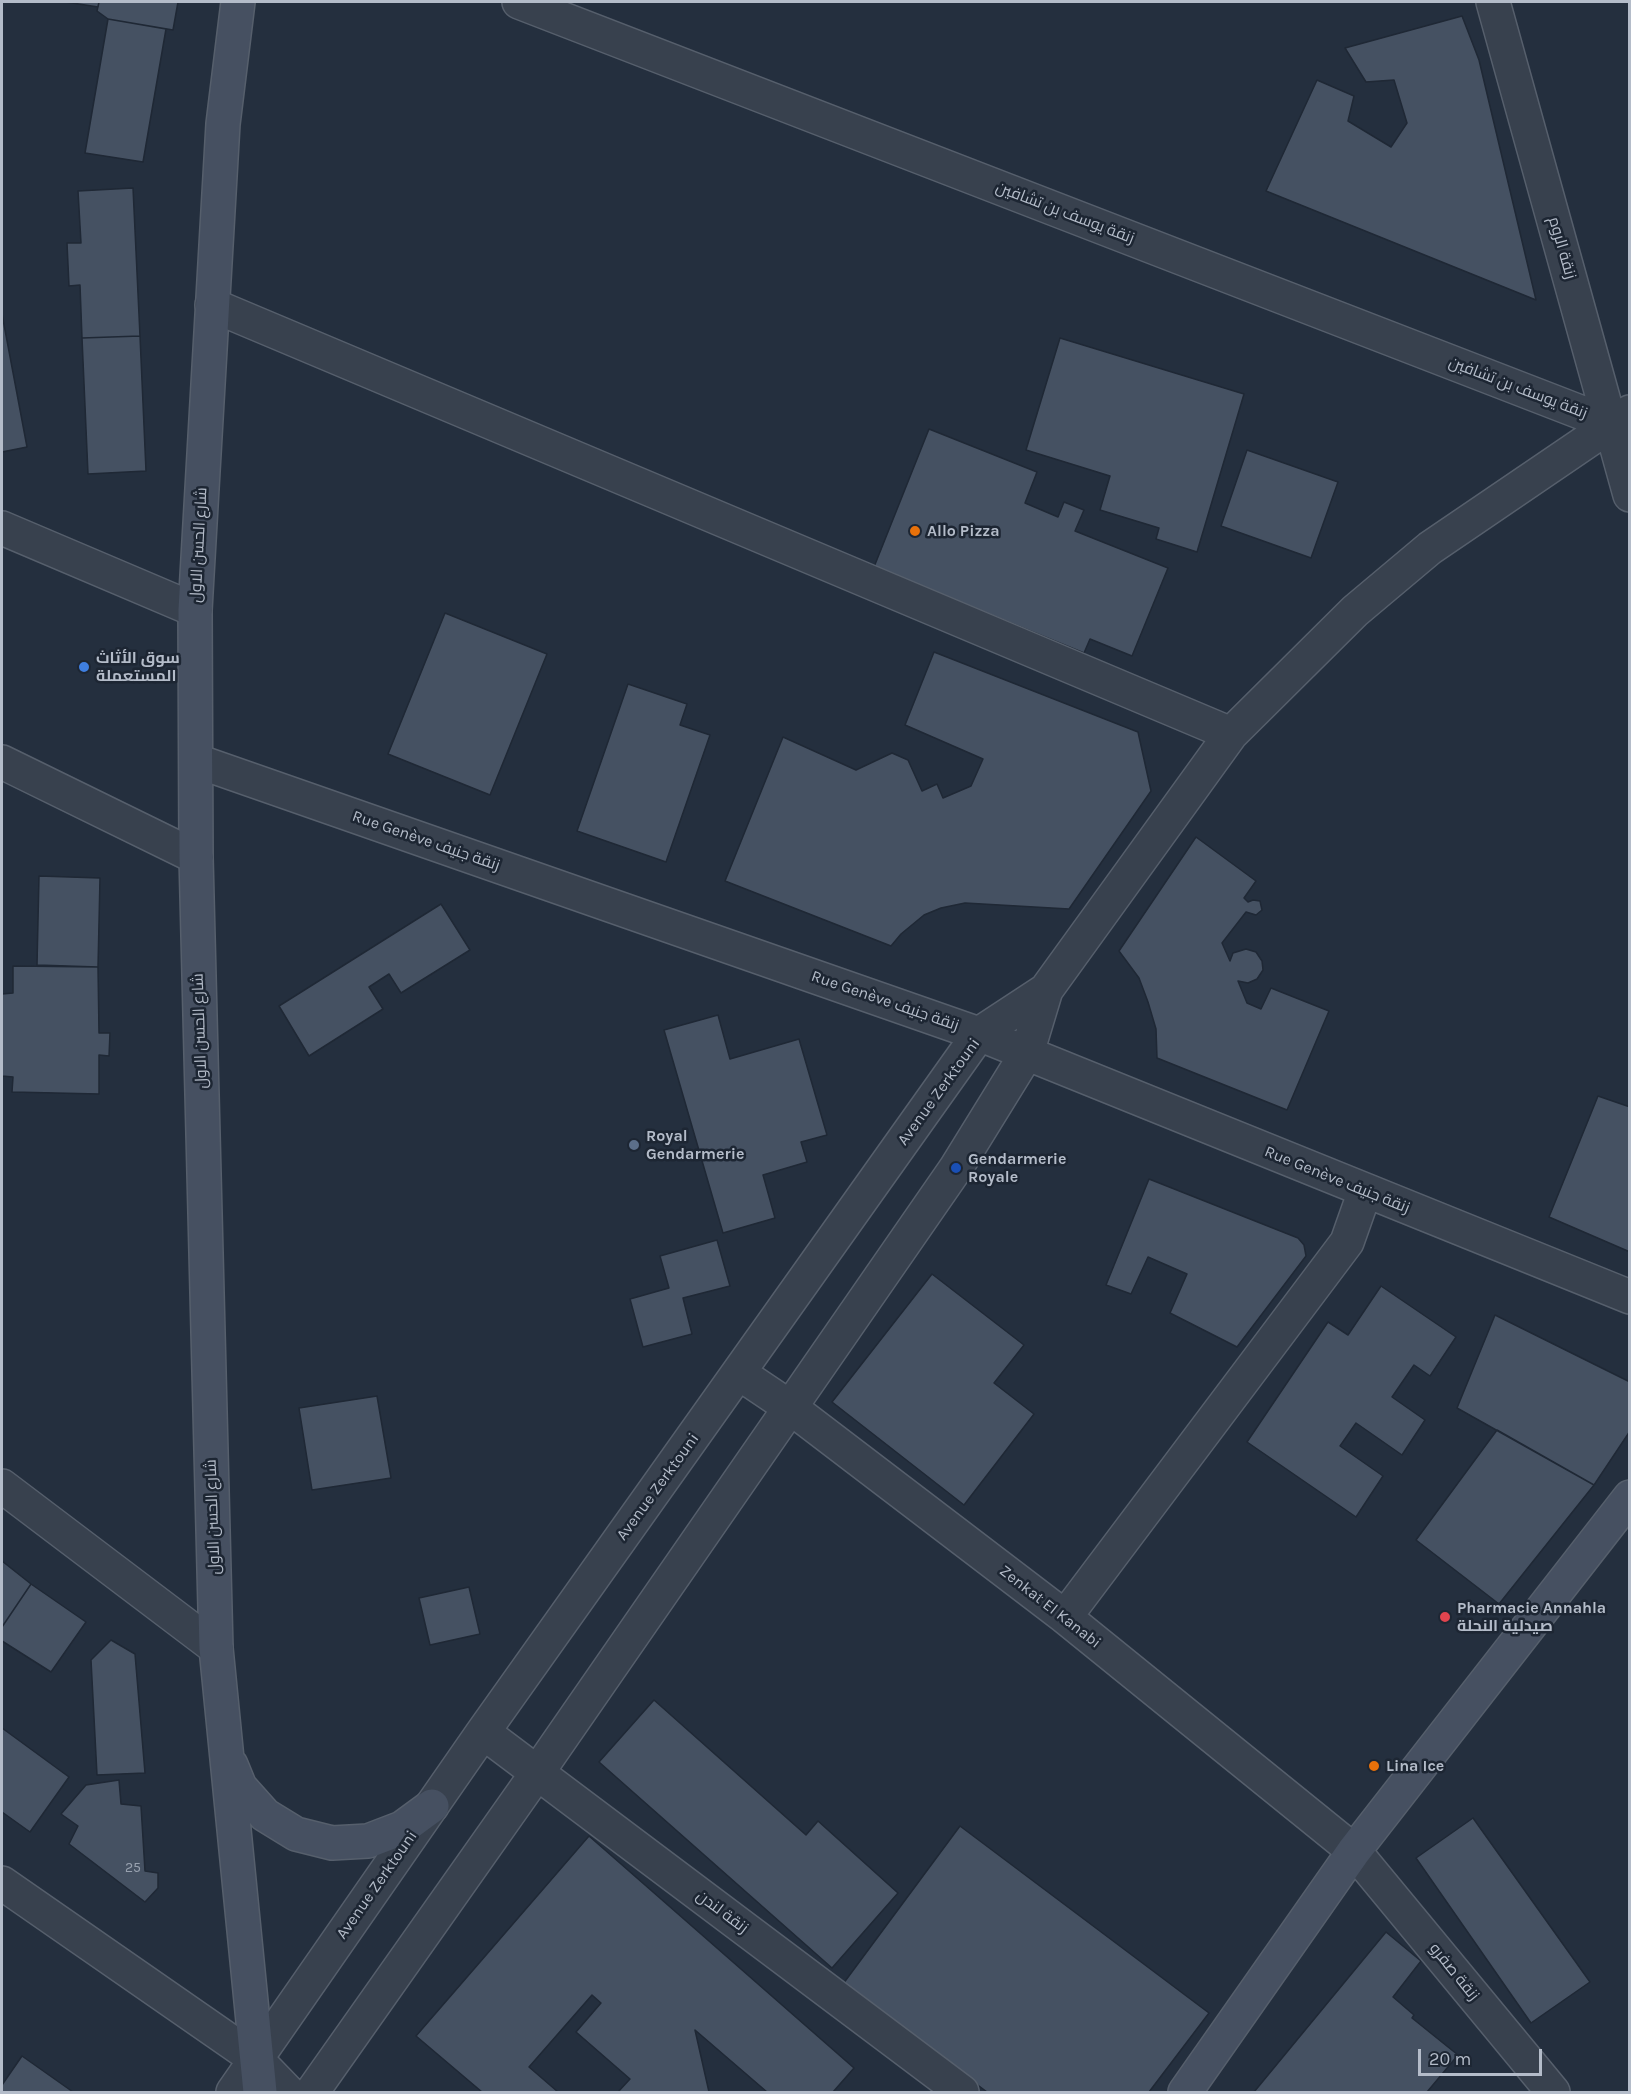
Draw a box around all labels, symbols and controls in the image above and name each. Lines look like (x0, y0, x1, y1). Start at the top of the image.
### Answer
street label: زنقة يوسف بن تشافين (993, 178, 1137, 248)
street label: زنقة الروم (1544, 215, 1580, 281)
street label: زنقة يوسف بن تشافين (1446, 353, 1590, 423)
street label: شارع الحسن الاول (186, 487, 212, 603)
place label: Allo Pizza (927, 521, 1000, 541)
marker: Allo Pizza (908, 524, 922, 538)
place label: سوق الأثاث المستعملة (96, 648, 180, 686)
marker: سوق الأثاث المستعملة (77, 660, 91, 674)
street label: Rue Genève زنقة جنيف (350, 807, 502, 875)
street label: Rue Genève زنقة جنيف (809, 967, 961, 1035)
street label: شارع الحسن الاول (188, 973, 212, 1089)
street label: Avenue Zerktouni (894, 1035, 984, 1149)
place label: Royal Gendarmerie (646, 1126, 744, 1164)
marker: Royal Gendarmerie (627, 1138, 641, 1152)
street label: Rue Genève زنقة جنيف (1262, 1142, 1412, 1218)
place label: Gendarmerie Royale (968, 1149, 1066, 1187)
marker: Gendarmerie Royale (949, 1161, 963, 1175)
street label: Avenue Zerktouni (613, 1430, 703, 1544)
street label: شارع الحسن الاول (201, 1459, 225, 1575)
street label: Zenkat El Kanabi (995, 1561, 1105, 1653)
place label: Pharmacie Annahla صيدلية النحلة (1457, 1598, 1606, 1636)
marker: Pharmacie Annahla صيدلية النحلة (1438, 1610, 1452, 1624)
place label: Lina Ice (1386, 1756, 1444, 1776)
marker: Lina Ice (1367, 1759, 1381, 1773)
street label: Avenue Zerktouni (332, 1827, 422, 1943)
house number: 25 (125, 1860, 141, 1876)
street label: زنقة لندن (692, 1886, 752, 1938)
street label: زنقة صفرو (1425, 1939, 1483, 2005)
scale bar (1421, 2037, 1546, 2075)
text: 20 m (1429, 2048, 1471, 2070)

